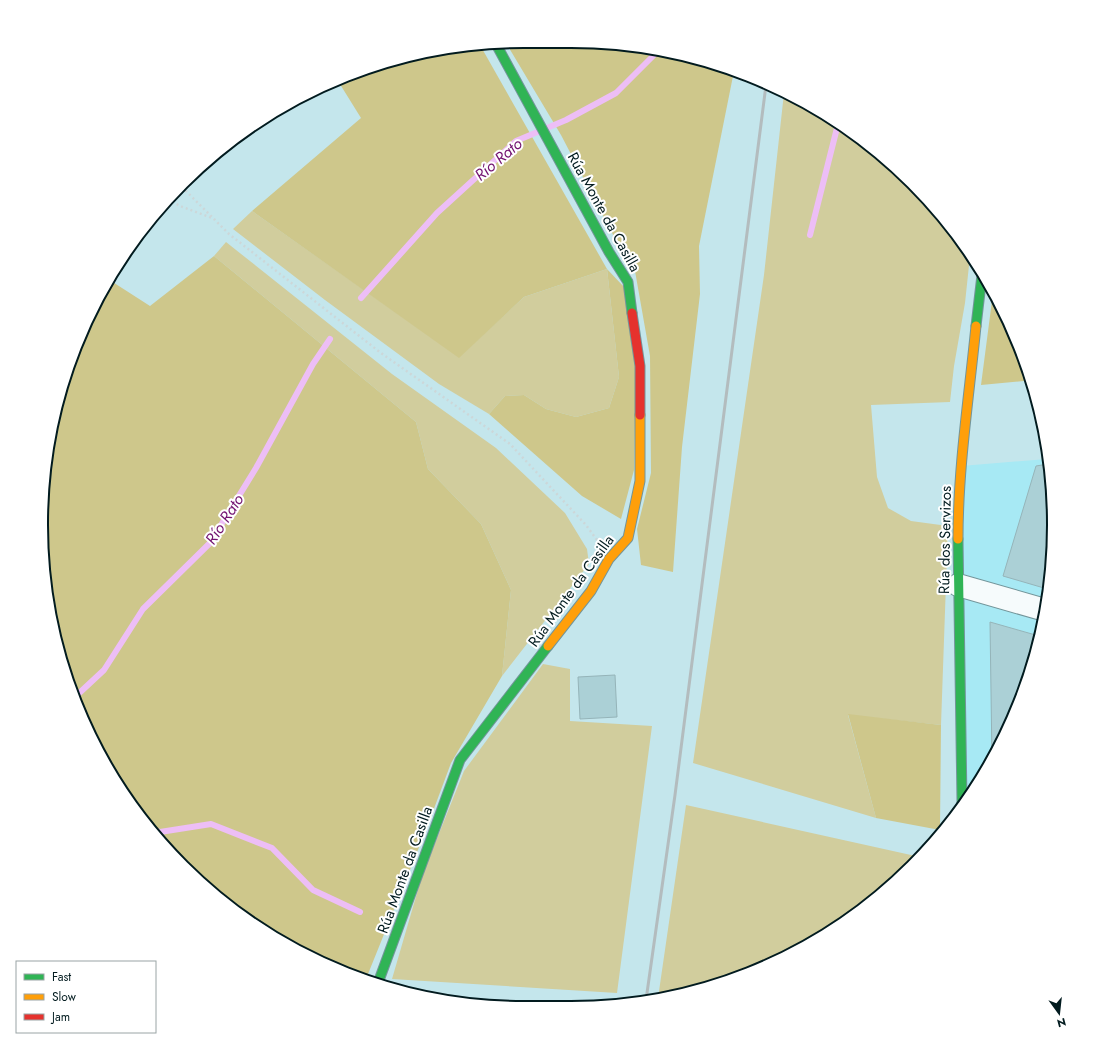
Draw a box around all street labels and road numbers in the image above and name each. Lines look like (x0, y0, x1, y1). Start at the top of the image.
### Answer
street label: Rúa Monte da Casilla (562, 148, 646, 276)
street label: Rúa dos Servizos (933, 486, 957, 594)
street label: Rúa Monte da Casilla (523, 530, 619, 652)
street label: Rúa Monte da Casilla (372, 803, 438, 937)

